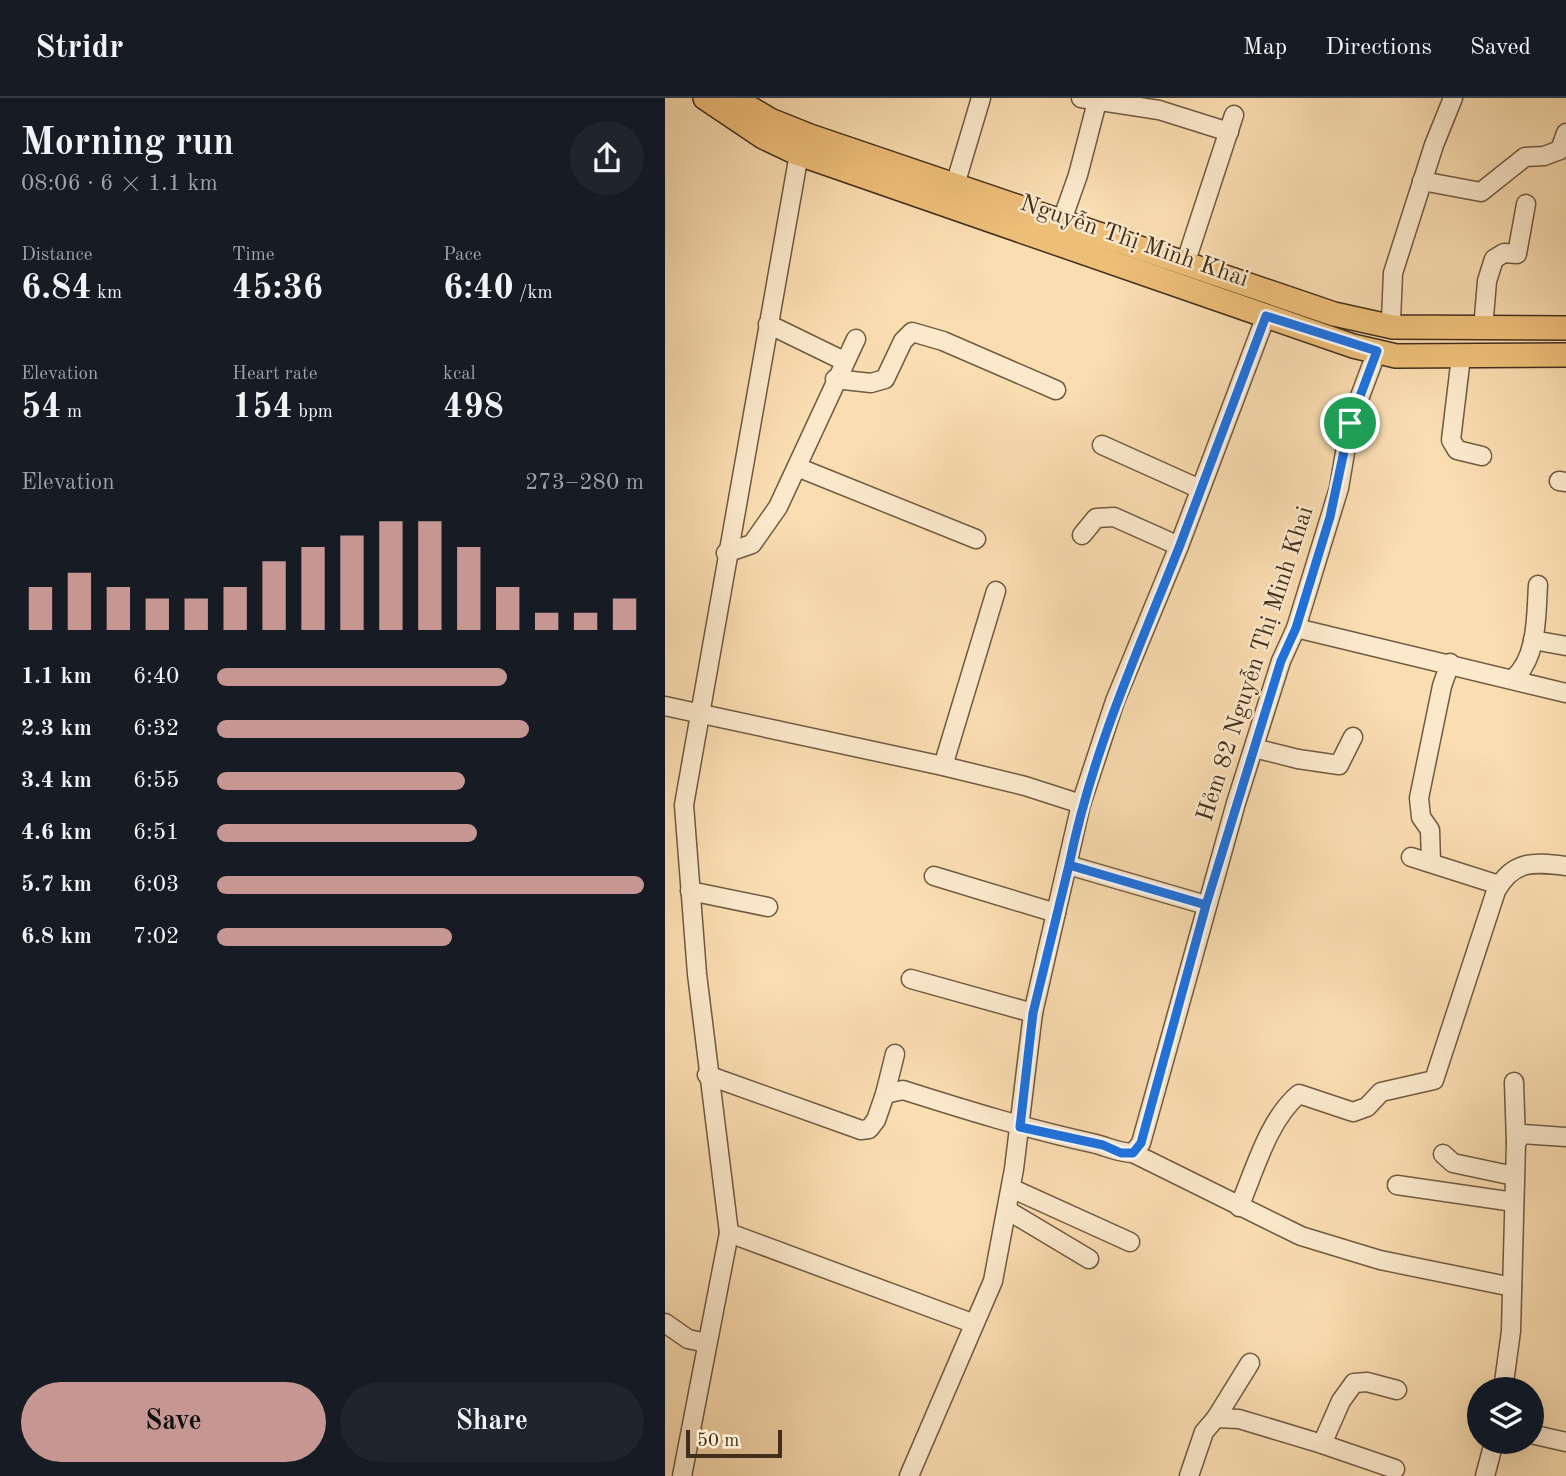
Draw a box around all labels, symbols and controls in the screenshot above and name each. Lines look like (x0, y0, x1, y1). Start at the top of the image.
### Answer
text: Stridr (35, 32, 124, 65)
text: Map (1243, 36, 1287, 60)
text: Directions (1325, 36, 1432, 60)
text: Saved (1470, 36, 1531, 60)
button: share (570, 121, 644, 195)
text: Morning run (21, 125, 234, 163)
text: 08:06 · 6 × 1.1 km (21, 172, 218, 195)
street label: Nguyễn Thị Minh Khai (1017, 190, 1252, 292)
text: Distance (21, 246, 93, 265)
text: Time (232, 246, 275, 265)
text: Pace (443, 246, 482, 265)
text: 6.84 (21, 271, 92, 306)
text: 45:36 (232, 271, 323, 306)
text: 6:40 (443, 271, 514, 306)
text: km (92, 284, 122, 303)
text: /km (514, 284, 553, 303)
text: Elevation (21, 365, 98, 384)
text: Heart rate (232, 365, 317, 384)
text: kcal (443, 365, 476, 384)
text: 54 (21, 390, 62, 425)
text: 154 (232, 390, 293, 425)
text: 498 (443, 390, 504, 425)
pin (1320, 393, 1380, 453)
text: m (62, 403, 82, 422)
text: bpm (293, 403, 333, 422)
icon: arrive (1331, 404, 1369, 442)
text: Elevation (21, 471, 115, 494)
text: 273–280 m (525, 471, 644, 494)
street label: Hẻm 82 Nguyễn Thị Minh Khai (1192, 503, 1318, 825)
text: 1.1 km (21, 665, 92, 688)
text: 6:40 (133, 665, 179, 688)
text: 2.3 km (21, 717, 92, 740)
text: 6:32 (133, 717, 179, 740)
text: 3.4 km (21, 769, 92, 792)
text: 6:55 (133, 769, 179, 792)
text: 4.6 km (21, 821, 92, 844)
text: 6:51 (133, 821, 179, 844)
text: 5.7 km (21, 873, 92, 896)
text: 6:03 (133, 873, 179, 896)
text: 6.8 km (21, 925, 92, 948)
text: 7:02 (133, 925, 179, 948)
map controls (1467, 1377, 1544, 1454)
button: layers (1467, 1377, 1544, 1454)
button: Save (21, 1382, 326, 1462)
button: Share (340, 1382, 644, 1462)
scale bar (686, 1427, 782, 1459)
text: 50 m (697, 1432, 739, 1451)

